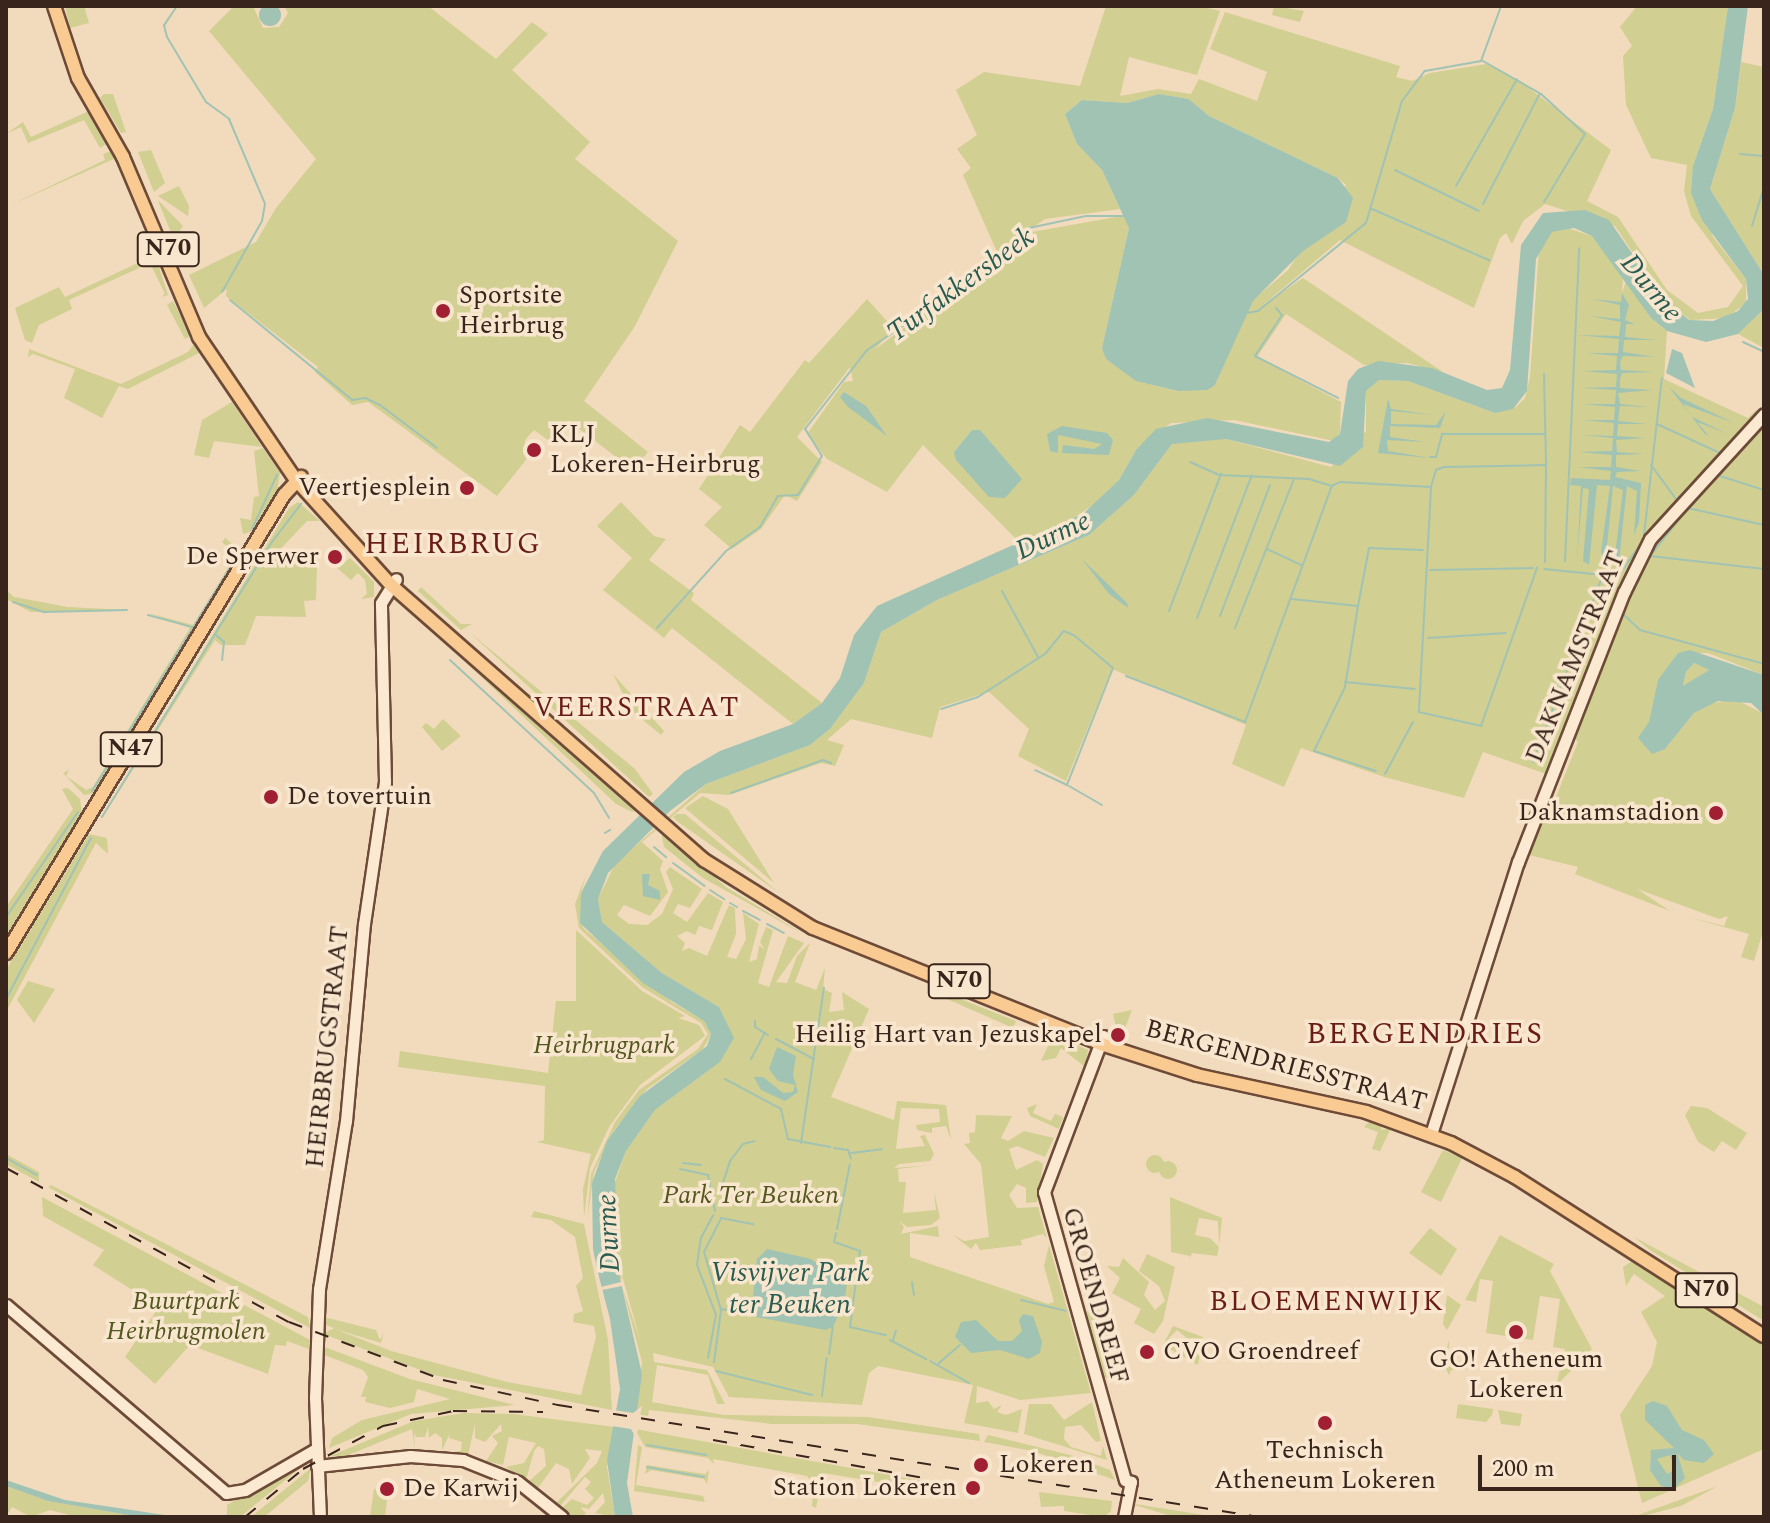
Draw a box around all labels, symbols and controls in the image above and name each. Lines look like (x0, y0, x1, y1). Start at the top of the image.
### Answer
water label: Turfakkersbeek (881, 220, 1041, 350)
road number: N70 (136, 229, 200, 269)
water label: Durme (1613, 247, 1689, 329)
place label: Sportsite Heirbrug (459, 280, 565, 342)
marker: Sportsite Heirbrug (434, 302, 452, 320)
place label: KLJ Lokeren-Heirbrug (550, 419, 761, 480)
marker: KLJ Lokeren-Heirbrug (525, 441, 543, 459)
place label: Veertjesplein (298, 472, 451, 504)
marker: Veertjesplein (458, 479, 476, 497)
water label: Durme (1010, 504, 1096, 568)
district label: HEIRBRUG (364, 526, 542, 562)
place label: De Sperwer (186, 541, 319, 573)
street label: DAKNAMSTRAAT (1519, 547, 1633, 767)
marker: De Sperwer (326, 548, 344, 566)
district label: VEERSTRAAT (533, 691, 741, 725)
road number: N47 (99, 729, 163, 769)
place label: De tovertuin (287, 781, 432, 813)
marker: De tovertuin (262, 788, 280, 806)
place label: Daknamstadion (1518, 797, 1700, 829)
marker: Daknamstadion (1707, 804, 1725, 822)
street label: HEIRBRUGSTRAAT (300, 924, 356, 1170)
road number: N70 (927, 961, 991, 1001)
street label: BERGENDRIESSTRAAT (1142, 1013, 1430, 1119)
district label: BERGENDRIES (1306, 1016, 1544, 1052)
place label: Heilig Hart van Jezuskapel (795, 1019, 1102, 1051)
marker: Heilig Hart van Jezuskapel (1109, 1026, 1127, 1044)
park label: Heirbrugpark (533, 1030, 675, 1062)
park label: Park Ter Beuken (663, 1180, 839, 1212)
water label: Durme (590, 1193, 628, 1273)
street label: GROENDREEF (1055, 1204, 1135, 1388)
water label: Visvijver Park ter Beuken (710, 1256, 870, 1322)
road number: N70 (1674, 1270, 1738, 1310)
district label: BLOEMENWIJK (1209, 1285, 1445, 1319)
park label: Buurtpark Heirbrugmolen (106, 1286, 266, 1348)
marker: GO! Atheneum Lokeren (1507, 1323, 1525, 1341)
place label: CVO Groendreef (1163, 1336, 1358, 1368)
marker: CVO Groendreef (1138, 1343, 1156, 1361)
place label: GO! Atheneum Lokeren (1429, 1344, 1603, 1406)
marker: Technisch Atheneum Lokeren (1316, 1414, 1334, 1432)
place label: Technisch Atheneum Lokeren (1214, 1435, 1436, 1496)
scale bar (1482, 1439, 1680, 1489)
place label: Lokeren (999, 1449, 1094, 1481)
text: 200 m (1492, 1451, 1555, 1487)
marker: Lokeren (970, 1454, 992, 1476)
place label: Station Lokeren (773, 1472, 957, 1504)
place label: De Karwij (403, 1473, 519, 1505)
marker: Station Lokeren (964, 1479, 982, 1497)
marker: De Karwij (378, 1480, 396, 1498)

